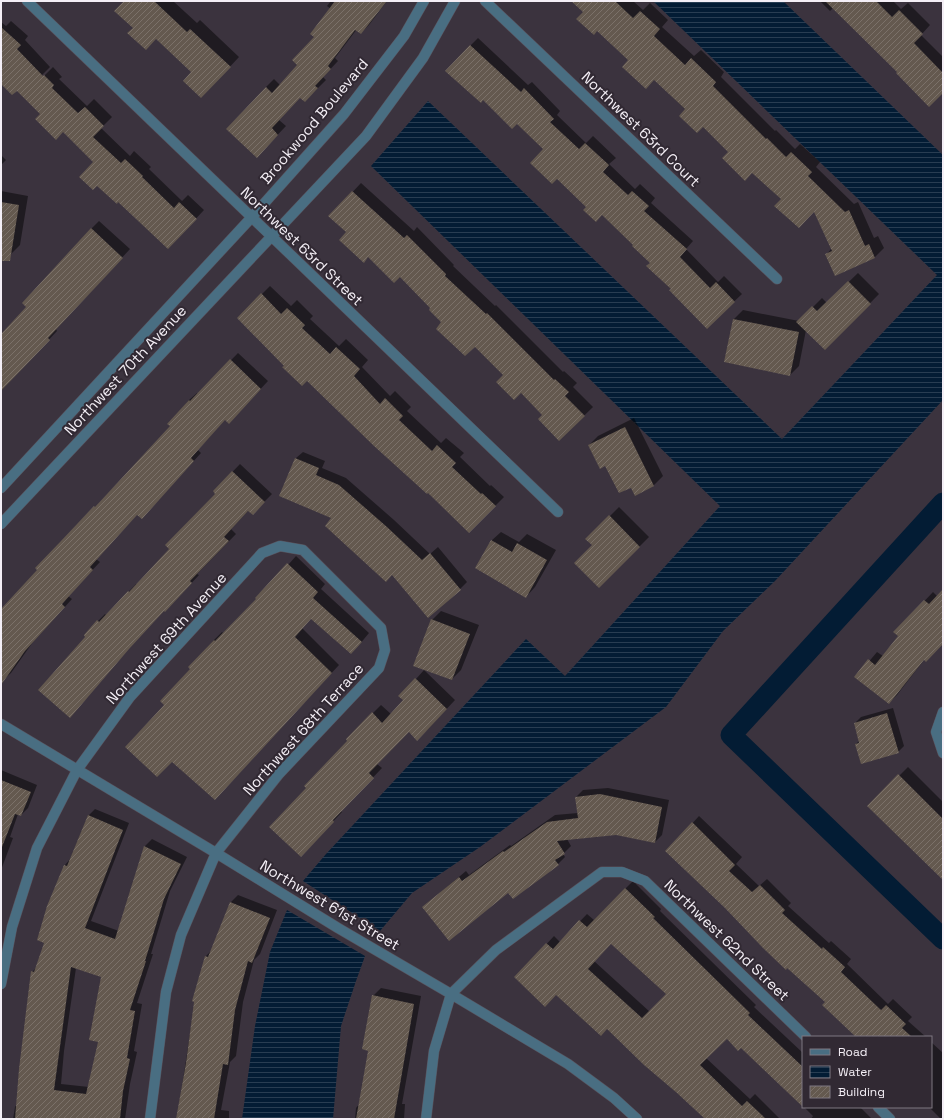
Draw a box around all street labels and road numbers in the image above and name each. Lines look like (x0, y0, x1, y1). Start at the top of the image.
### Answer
street label: Brookwood Boulevard (256, 54, 372, 188)
street label: Northwest 63rd Court (578, 67, 704, 191)
street label: Northwest 63rd Street (237, 183, 367, 310)
street label: Northwest 70th Avenue (60, 301, 190, 439)
street label: Northwest 69th Avenue (102, 568, 230, 708)
street label: Northwest 68th Terrace (238, 659, 368, 799)
street label: Northwest 61st Street (257, 856, 404, 954)
street label: Northwest 62nd Street (660, 875, 794, 1005)

